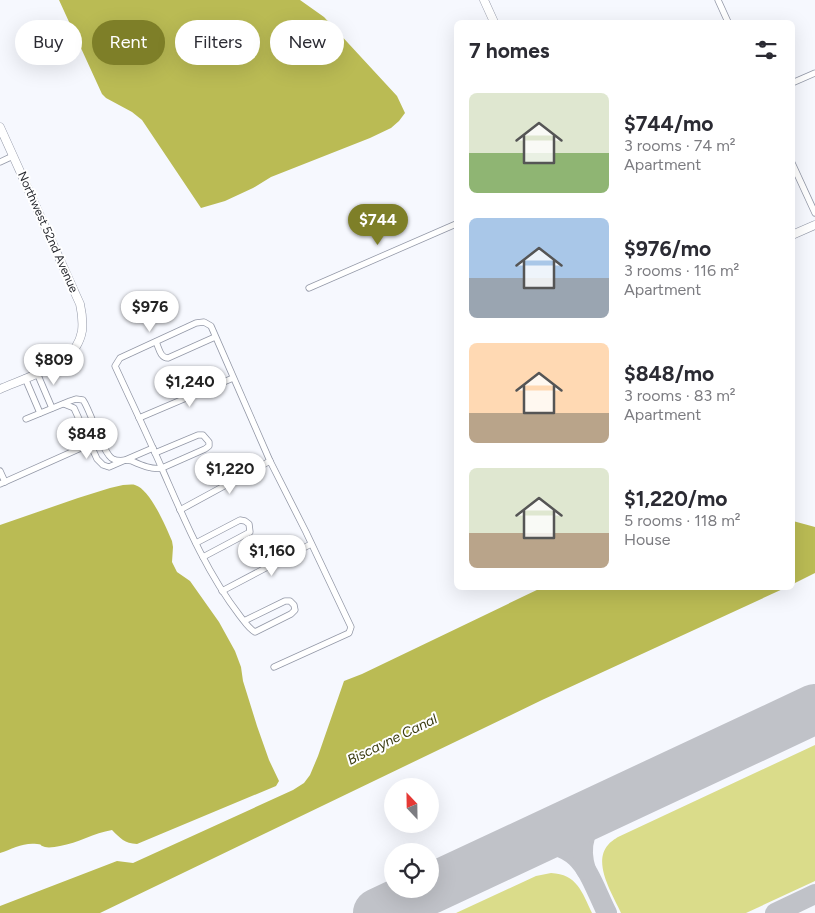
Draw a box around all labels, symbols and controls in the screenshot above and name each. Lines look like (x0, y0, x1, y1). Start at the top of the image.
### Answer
chip: Buy (15, 20, 82, 65)
chip: Rent (92, 20, 165, 65)
chip: Filters (175, 20, 260, 65)
chip: New (270, 20, 344, 65)
icon: filters (752, 36, 780, 64)
text: 7 homes (469, 38, 550, 63)
text: $744/mo (624, 111, 713, 136)
icon: home (509, 113, 569, 173)
text: 3 rooms · 74 m² (624, 136, 736, 155)
text: Apartment (624, 155, 701, 174)
street label: Northwest 52nd Avenue (15, 169, 81, 295)
pin: $744 (348, 204, 408, 246)
text: $744 (359, 210, 397, 229)
text: $976/mo (624, 236, 711, 261)
icon: home (509, 238, 569, 298)
text: 3 rooms · 116 m² (624, 261, 739, 280)
text: Apartment (624, 280, 701, 299)
pin: $976 (120, 290, 180, 333)
text: $976 (132, 297, 168, 316)
pin: $809 (24, 344, 84, 386)
text: $809 (35, 350, 73, 369)
text: $848/mo (624, 361, 714, 386)
icon: home (509, 363, 569, 423)
pin: $1,240 (149, 366, 231, 408)
text: $1,240 (165, 372, 215, 391)
text: 3 rooms · 83 m² (624, 386, 736, 405)
text: Apartment (624, 405, 701, 424)
pin: $848 (57, 418, 117, 460)
text: $848 (68, 424, 106, 443)
pin: $1,220 (189, 452, 271, 495)
text: $1,220 (206, 459, 254, 478)
text: $1,220/mo (624, 486, 727, 511)
icon: home (509, 488, 569, 548)
text: 5 rooms · 118 m² (624, 511, 741, 530)
text: House (624, 530, 670, 549)
pin: $1,160 (231, 534, 313, 577)
text: $1,160 (249, 541, 295, 560)
water label: Biscayne Canal (344, 710, 441, 769)
north arrow (384, 778, 439, 832)
map controls (384, 778, 439, 898)
button: locate (384, 843, 439, 898)

